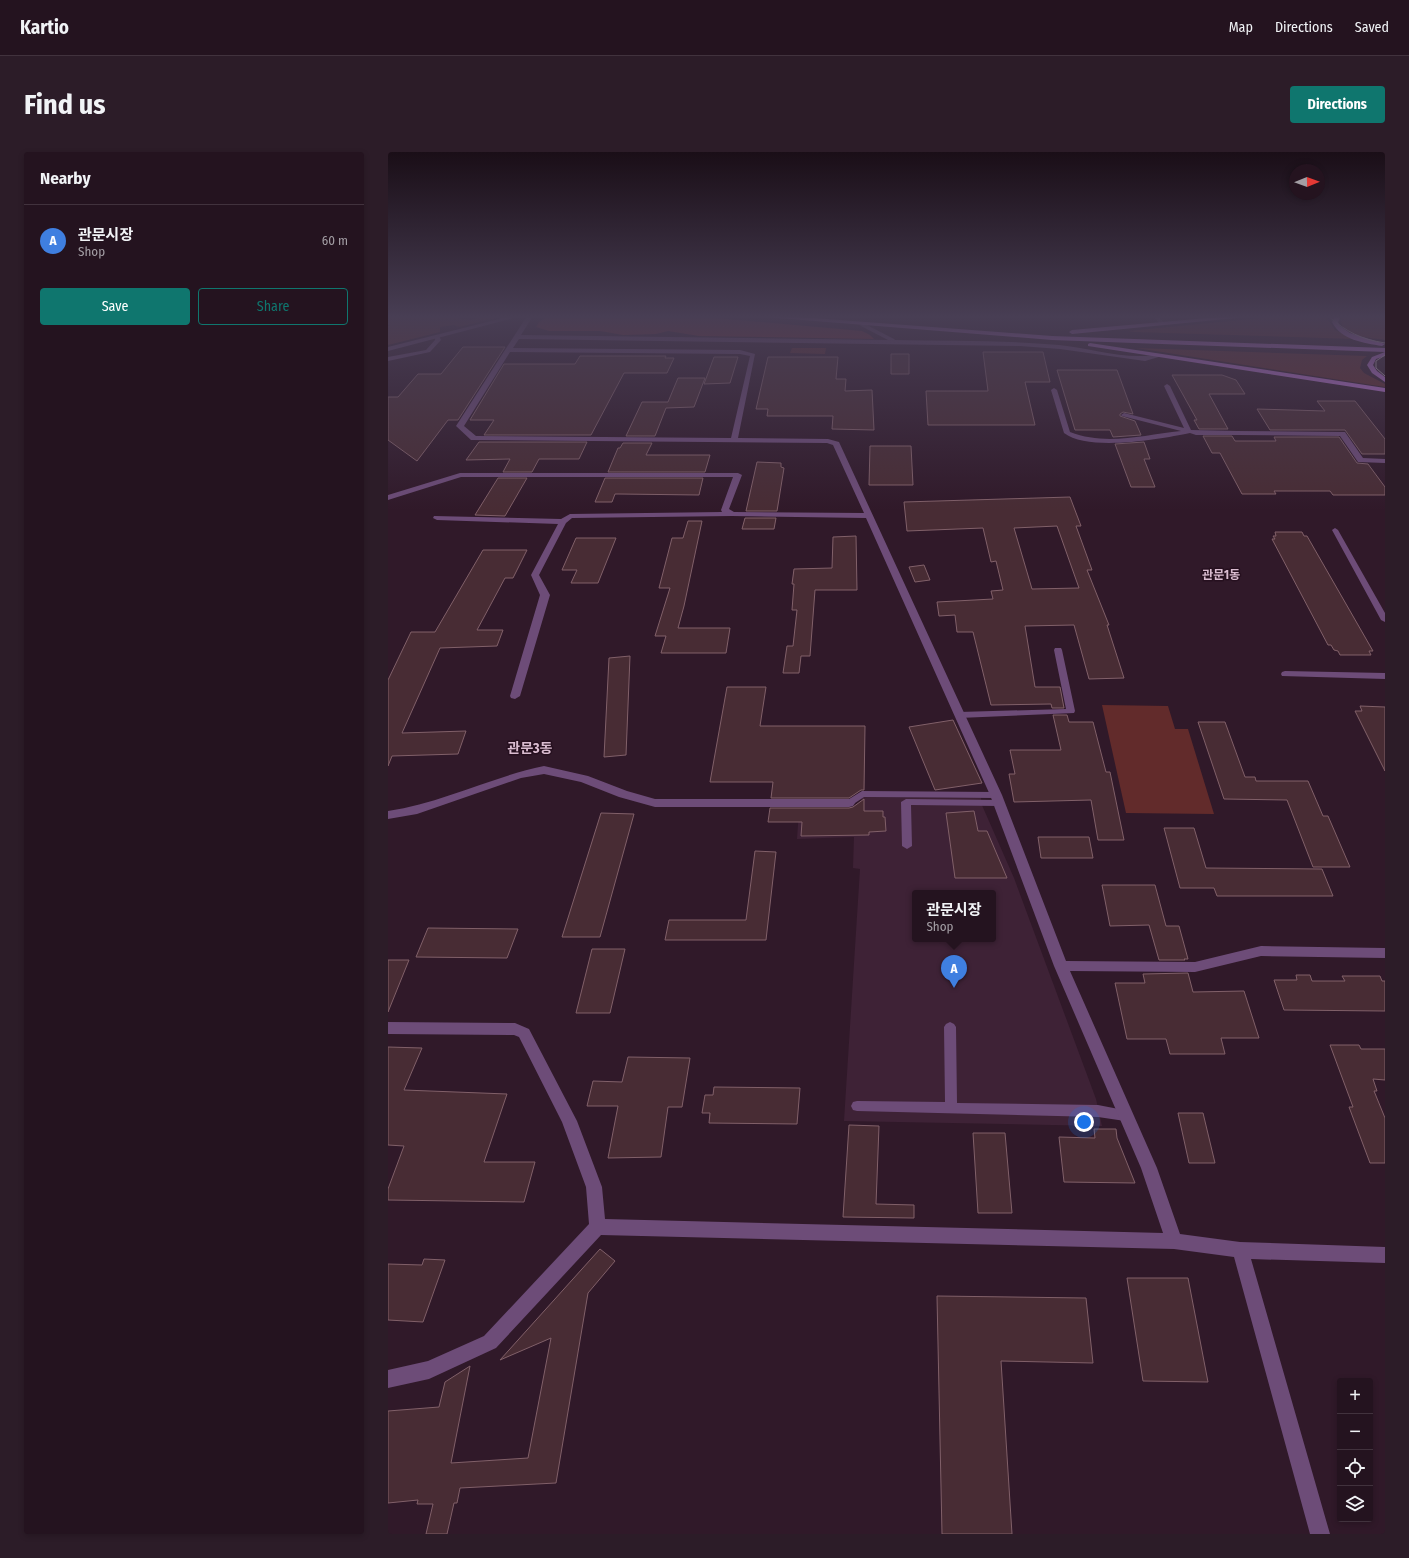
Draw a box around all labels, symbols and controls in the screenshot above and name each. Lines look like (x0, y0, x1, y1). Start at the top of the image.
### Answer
text: Kartio (20, 16, 69, 39)
text: Map (1229, 19, 1253, 36)
text: Directions (1275, 19, 1333, 36)
text: Saved (1355, 19, 1389, 36)
button: Directions (1290, 86, 1385, 123)
text: Find us (24, 88, 106, 121)
north arrow (1289, 164, 1325, 200)
text: Nearby (40, 168, 91, 189)
text: 관문시장 (78, 226, 133, 244)
text: A (49, 233, 57, 248)
text: 60 m (322, 233, 348, 248)
text: Shop (78, 244, 105, 259)
button: Save (40, 288, 190, 325)
button: Share (198, 288, 348, 325)
district label: 관문1동 (1202, 568, 1240, 582)
district label: 관문3동 (507, 740, 553, 757)
popup (912, 890, 996, 942)
text: 관문시장 (926, 901, 982, 919)
text: Shop (926, 919, 953, 934)
pin: A (941, 955, 967, 988)
your location (1074, 1112, 1094, 1132)
map controls (1337, 1378, 1373, 1522)
button: + (1337, 1378, 1373, 1414)
button: − (1337, 1414, 1373, 1450)
button: locate (1337, 1450, 1373, 1486)
button: layers (1337, 1486, 1373, 1522)

